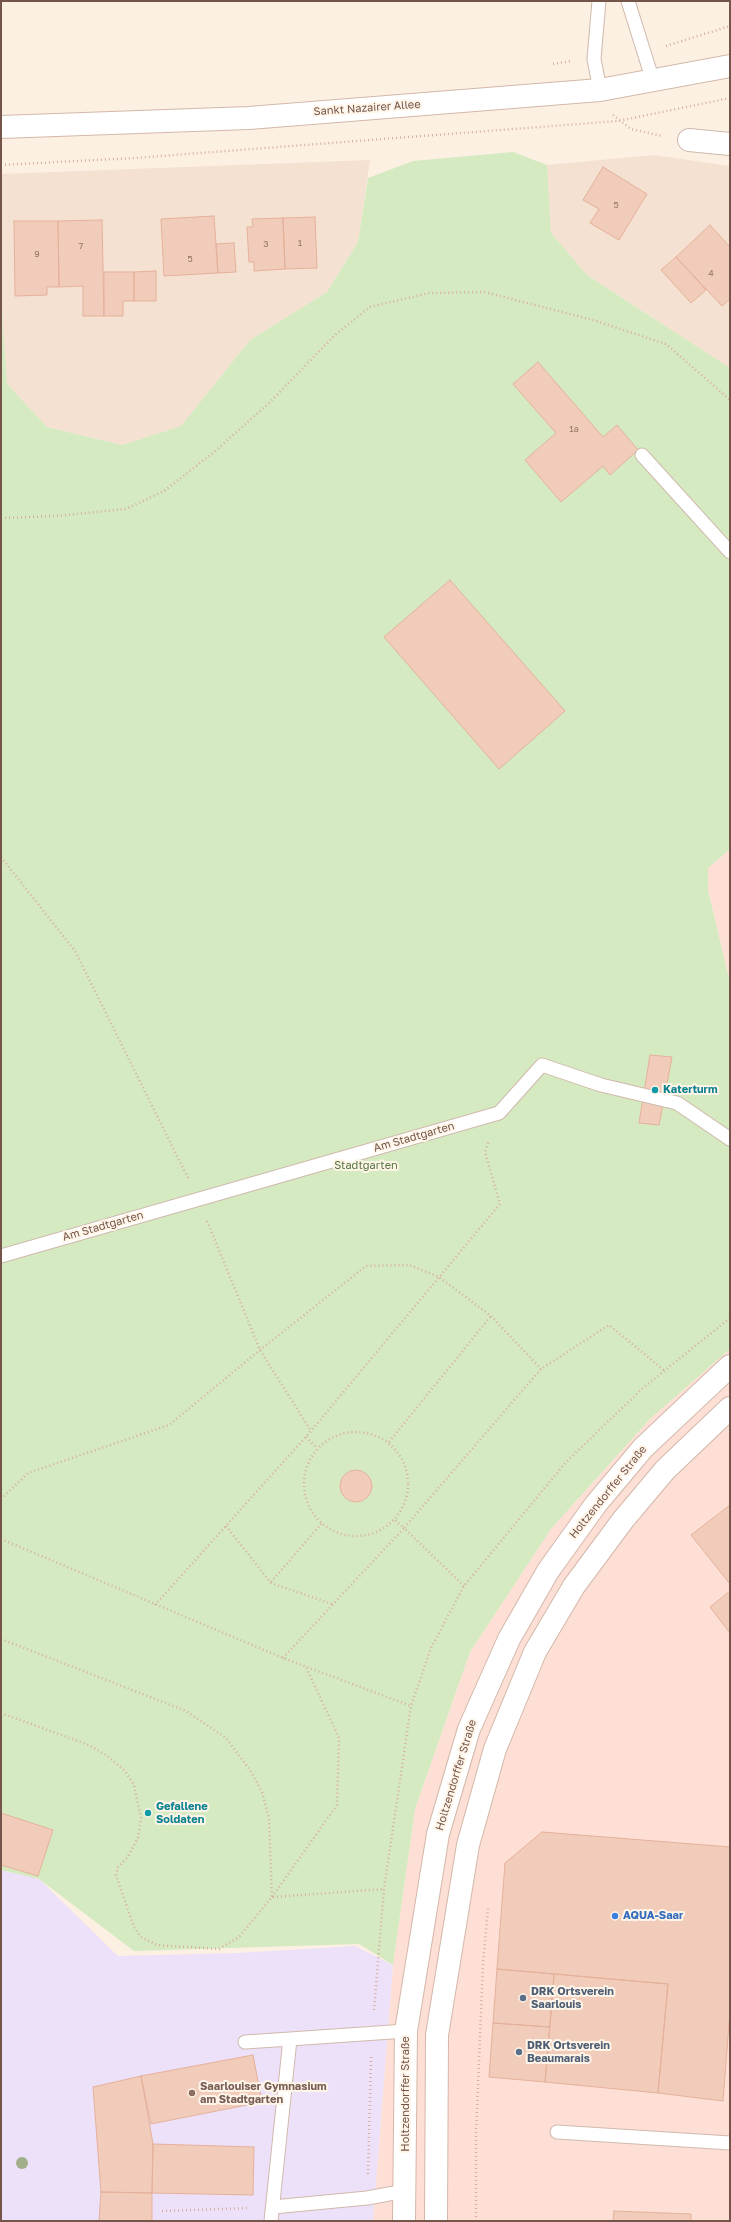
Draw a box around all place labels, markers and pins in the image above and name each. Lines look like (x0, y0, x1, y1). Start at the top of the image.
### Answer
place label: Katerturm (663, 1083, 718, 1097)
marker: Katerturm (650, 1085, 660, 1095)
place label: Gefallene Soldaten (156, 1800, 208, 1826)
marker: Gefallene Soldaten (143, 1808, 153, 1818)
place label: AQUA-Saar (623, 1909, 683, 1923)
marker: AQUA-Saar (610, 1911, 620, 1921)
place label: DRK Ortsverein Saarlouis (531, 1985, 614, 2011)
marker: DRK Ortsverein Saarlouis (518, 1993, 528, 2003)
place label: DRK Ortsverein Beaumarais (527, 2039, 610, 2065)
marker: DRK Ortsverein Beaumarais (514, 2047, 524, 2057)
place label: Saarlouiser Gymnasium am Stadtgarten (200, 2080, 327, 2106)
marker: Saarlouiser Gymnasium am Stadtgarten (187, 2088, 197, 2098)

